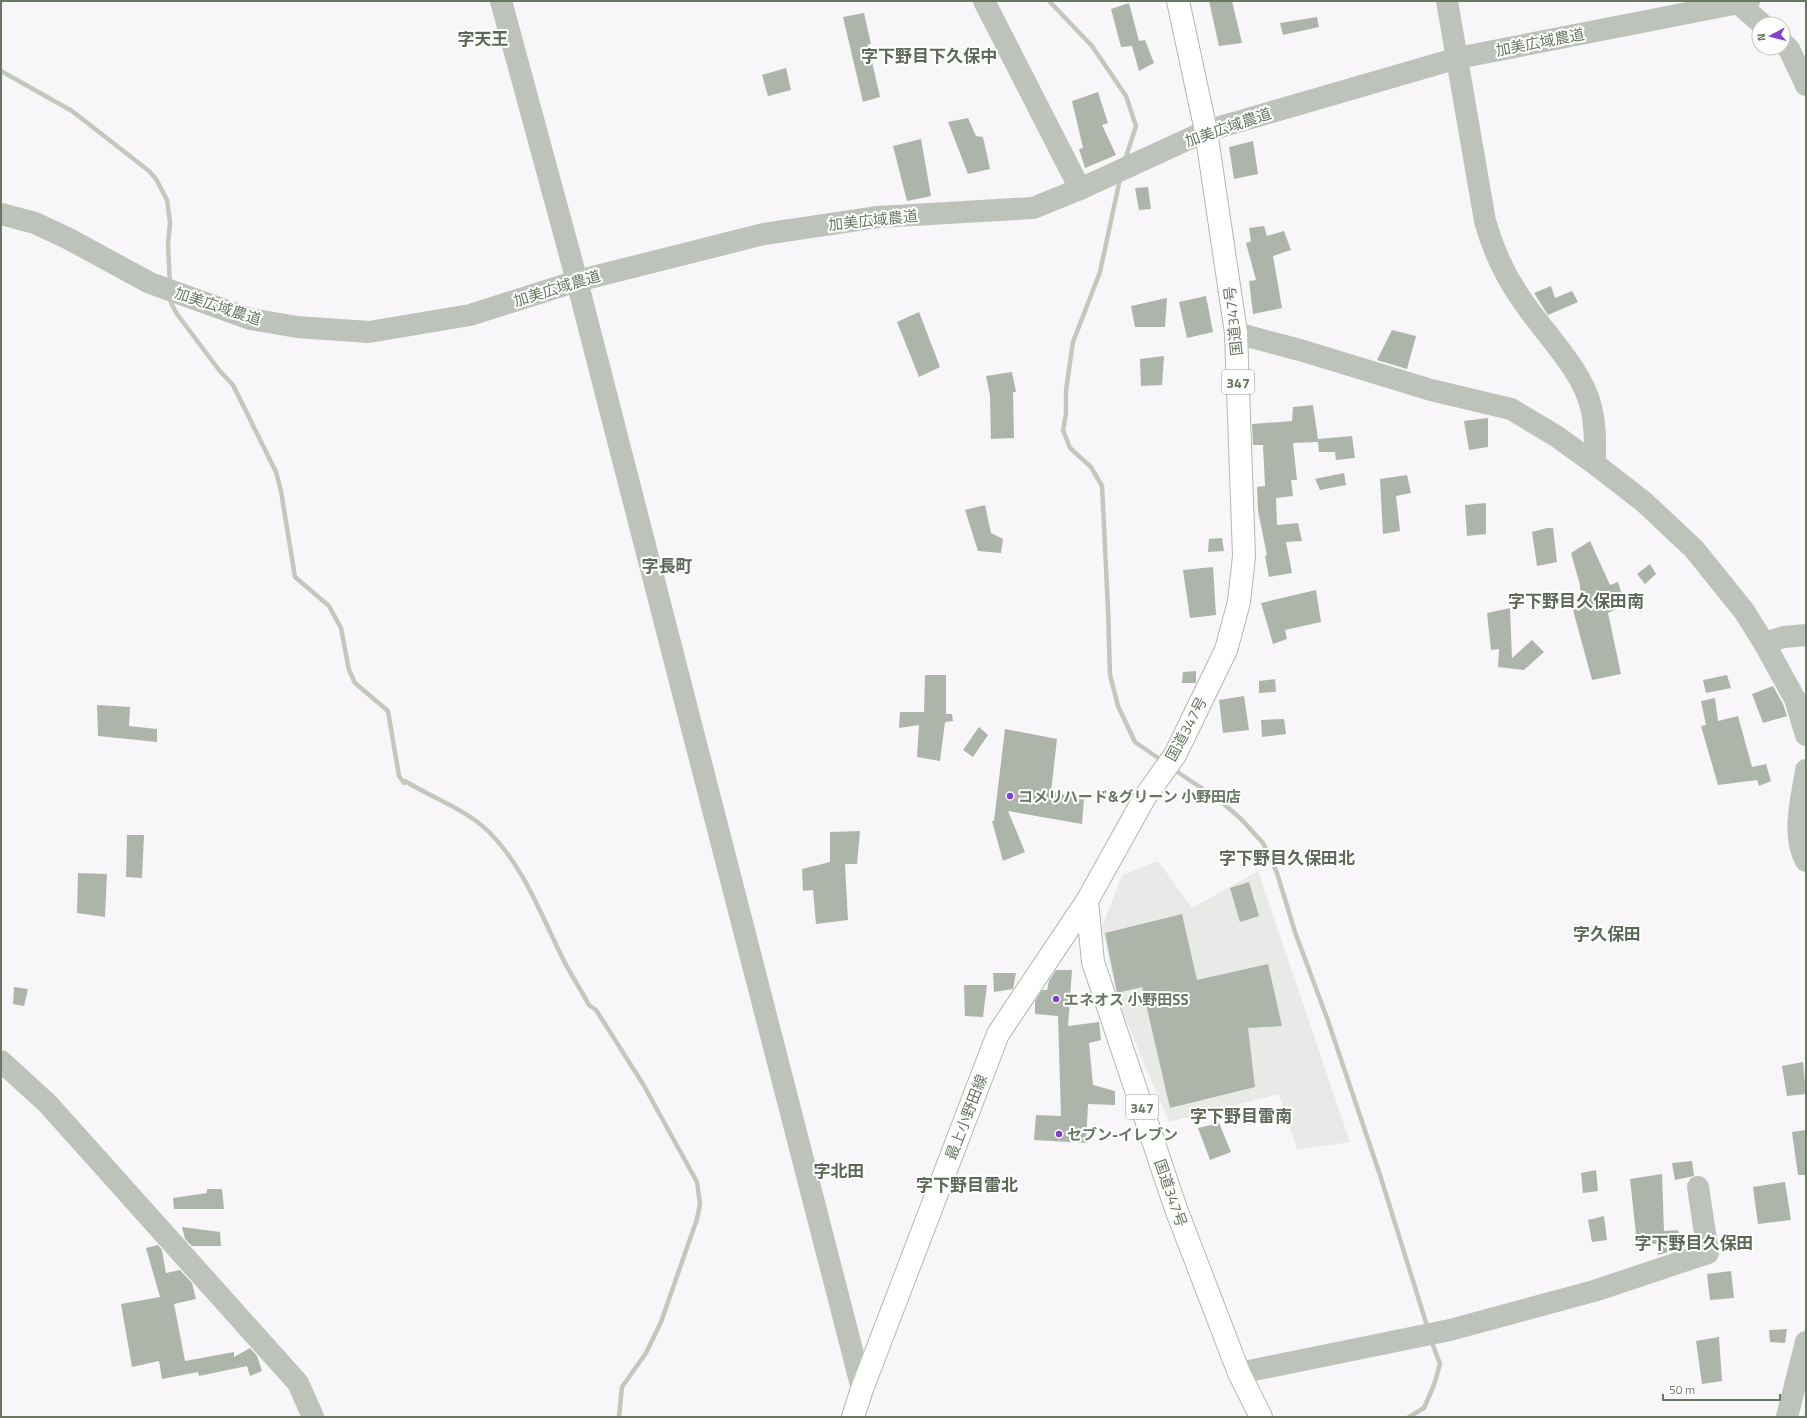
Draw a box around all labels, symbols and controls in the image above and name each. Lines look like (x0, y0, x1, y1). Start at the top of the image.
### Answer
north arrow (1751, 16, 1791, 56)
street label: 加美広域農道 (1494, 22, 1586, 62)
district label: 字天王 (458, 26, 509, 52)
text: N (1753, 32, 1769, 42)
district label: 字下野目下久保中 (861, 43, 997, 69)
street label: 加美広域農道 (1182, 101, 1274, 153)
street label: 加美広域農道 (827, 204, 919, 236)
street label: 加美広域農道 (511, 264, 603, 312)
street label: 加美広域農道 (172, 281, 264, 331)
street label: 国道347号 (1218, 285, 1248, 357)
road number: 347 (1222, 370, 1254, 394)
district label: 字長町 (642, 553, 693, 579)
district label: 字下野目久保田南 (1508, 588, 1644, 614)
street label: 国道347号 (1159, 693, 1213, 765)
place label: コメリハード&グリーン 小野田店 (1018, 785, 1241, 808)
marker: コメリハード&グリーン 小野田店 (1005, 791, 1015, 801)
district label: 字下野目久保田北 (1219, 845, 1355, 871)
district label: 字久保田 (1573, 921, 1641, 947)
place label: エネオス 小野田SS (1064, 988, 1189, 1011)
marker: エネオス 小野田SS (1051, 994, 1061, 1004)
street label: 最上小野田線 (939, 1071, 993, 1163)
road number: 347 (1126, 1095, 1158, 1119)
district label: 字下野目雷南 (1190, 1103, 1292, 1129)
place label: セブン-イレブン (1067, 1123, 1178, 1146)
marker: セブン-イレブン (1054, 1129, 1064, 1139)
street label: 国道347号 (1149, 1156, 1193, 1230)
district label: 字北田 (814, 1158, 865, 1184)
district label: 字下野目雷北 (916, 1172, 1018, 1198)
district label: 字下野目久保田 (1635, 1230, 1754, 1256)
scale bar (1663, 1376, 1780, 1402)
text: 50 m (1669, 1380, 1695, 1399)

